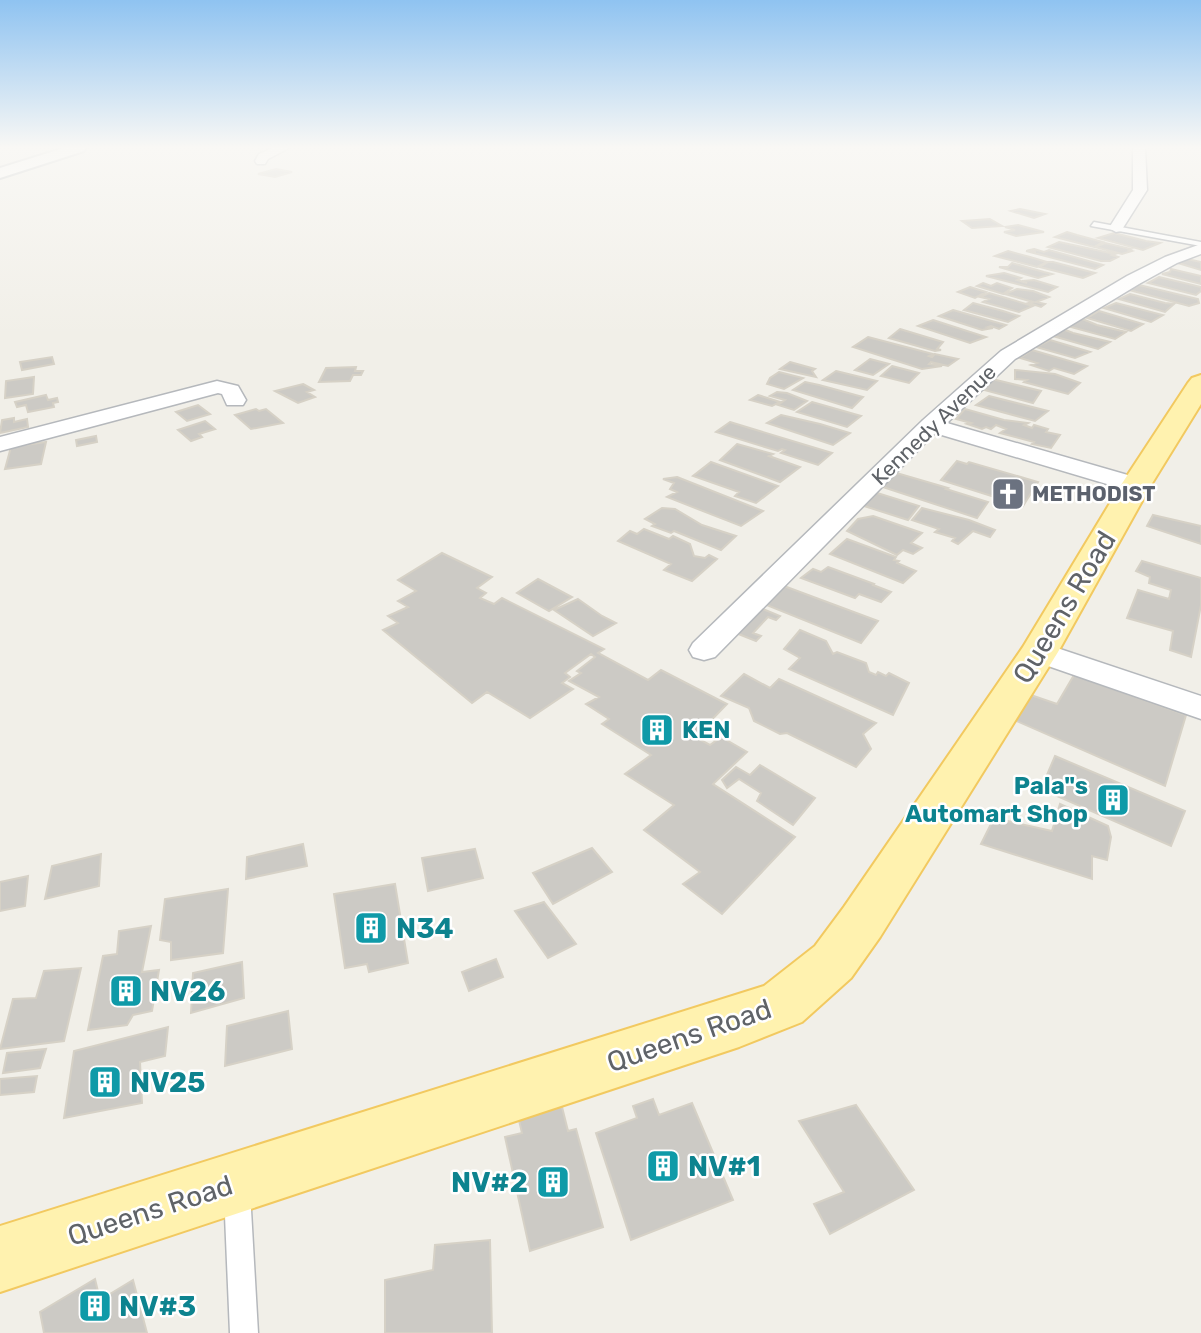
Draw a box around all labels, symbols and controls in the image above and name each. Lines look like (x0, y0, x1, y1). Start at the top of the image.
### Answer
street label: Kennedy Avenue (866, 359, 1001, 490)
church icon: METHODIST (989, 475, 1027, 513)
place label: METHODIST (1032, 481, 1155, 506)
street label: Queens Road (1006, 525, 1123, 689)
building icon: KEN (638, 711, 676, 749)
place label: KEN (682, 716, 731, 744)
place label: Pala"s Automart Shop (905, 772, 1088, 828)
building icon: Pala"s Automart Shop (1094, 781, 1132, 819)
building icon: N34 (352, 909, 390, 947)
place label: N34 (396, 912, 454, 945)
building icon: NV26 (107, 972, 145, 1010)
place label: NV26 (150, 975, 226, 1008)
street label: Queens Road (603, 992, 776, 1079)
building icon: NV25 (86, 1063, 124, 1101)
place label: NV25 (130, 1066, 205, 1099)
building icon: NV#1 (644, 1147, 682, 1185)
place label: NV#1 (688, 1150, 761, 1183)
building icon: NV#2 (534, 1163, 572, 1201)
place label: NV#2 (451, 1166, 528, 1199)
street label: Queens Road (63, 1168, 237, 1253)
building icon: NV#3 (76, 1287, 114, 1325)
place label: NV#3 (119, 1290, 196, 1323)

